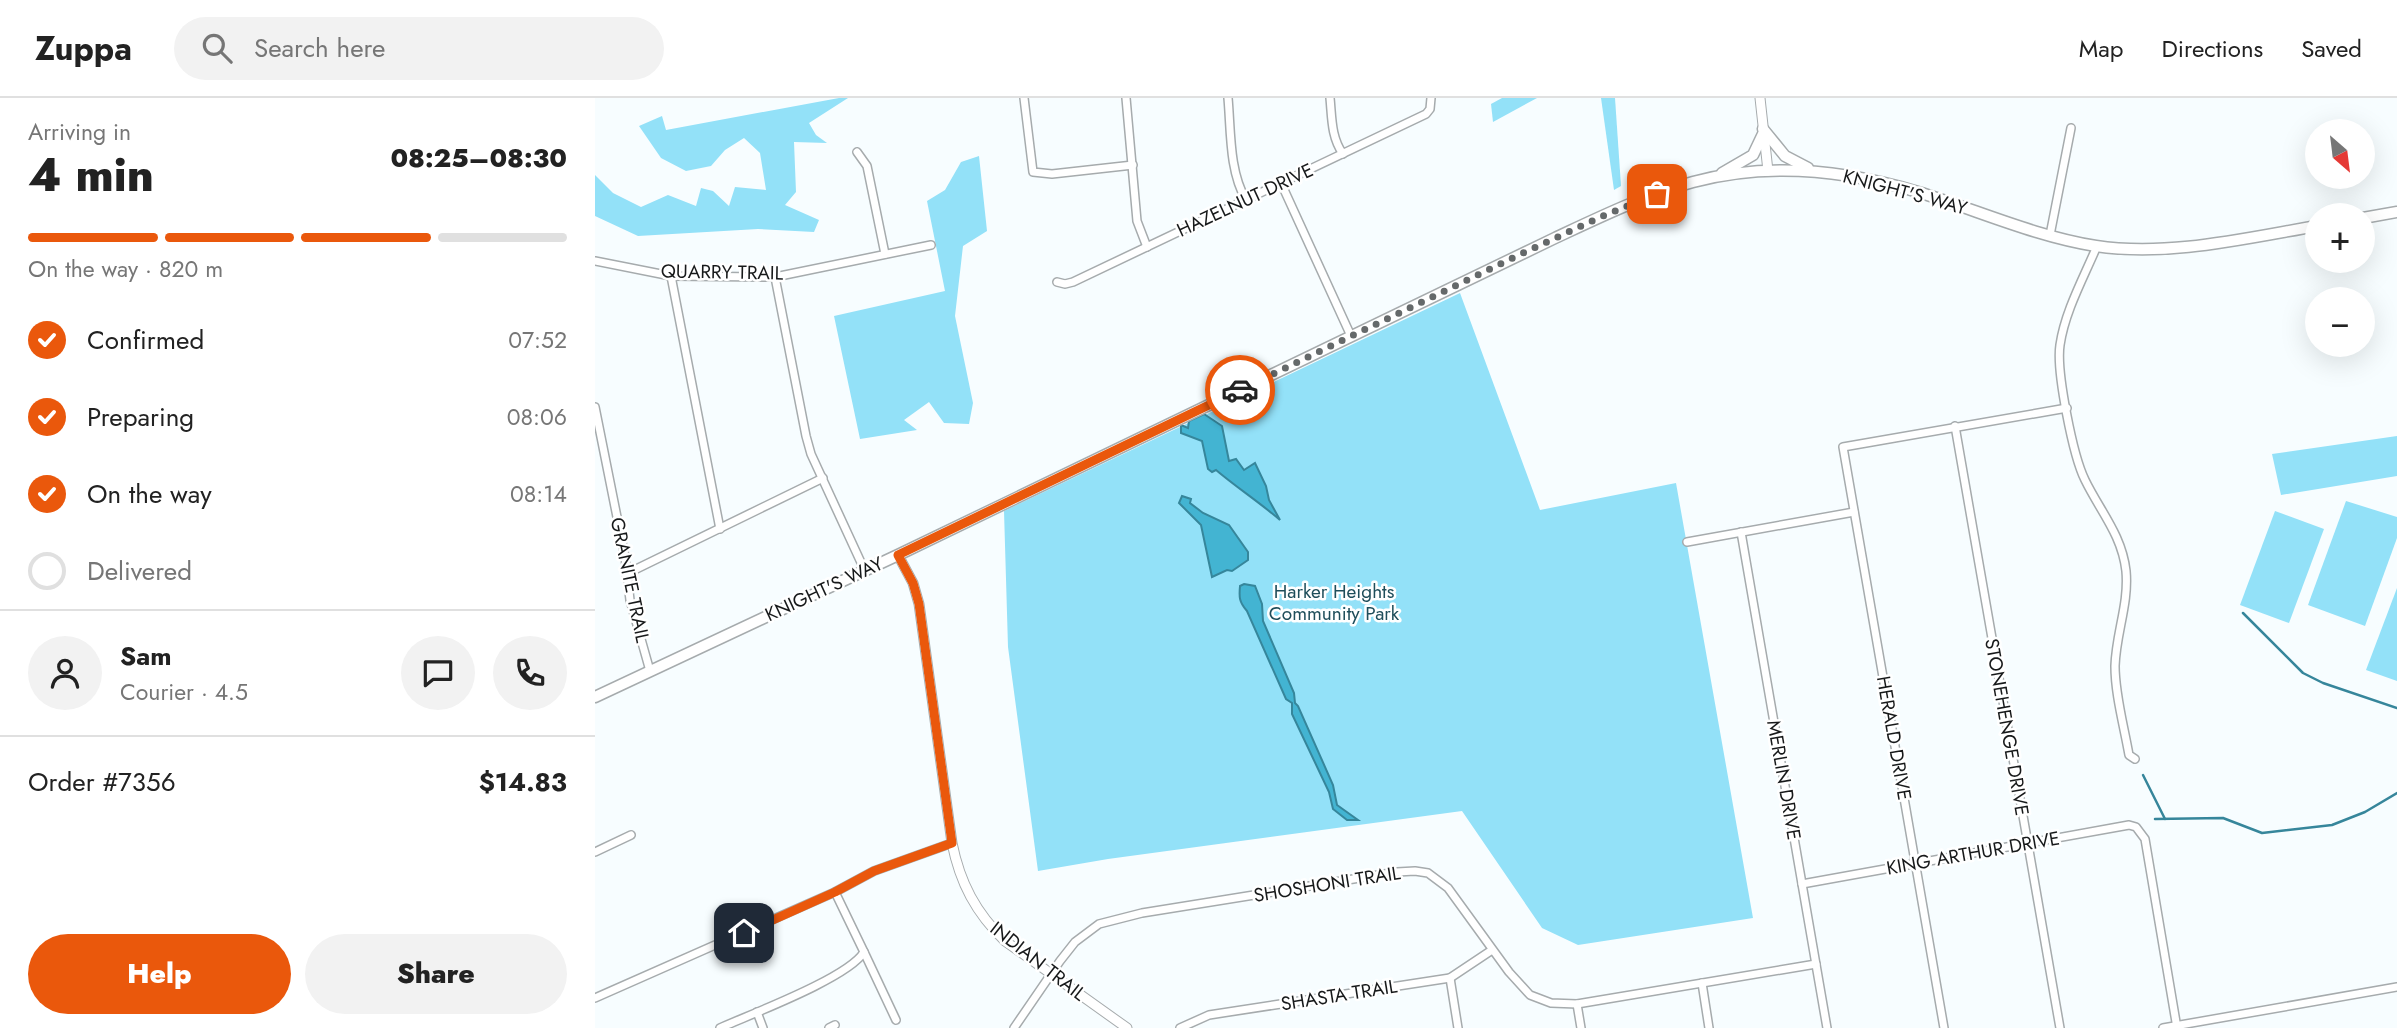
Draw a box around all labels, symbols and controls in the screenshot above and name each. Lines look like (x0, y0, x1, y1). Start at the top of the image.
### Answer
search box (174, 17, 664, 80)
text: Zuppa (35, 25, 132, 72)
icon: search (198, 29, 236, 67)
text: Search here (254, 29, 385, 67)
text: Map (2079, 31, 2124, 66)
text: Directions (2162, 31, 2263, 66)
text: Saved (2301, 31, 2362, 66)
text: Arriving in (28, 115, 131, 149)
north arrow (2305, 119, 2375, 189)
map controls (2305, 119, 2375, 357)
text: 08:25–08:30 (390, 139, 567, 177)
text: 4 min (28, 142, 154, 208)
street label: HAZELNUT DRIVE (1172, 157, 1318, 243)
street label: KNIGHT'S WAY (1840, 162, 1970, 222)
pin (1627, 164, 1687, 224)
icon: bag (1638, 175, 1676, 213)
button: + (2305, 203, 2375, 273)
text: On the way · 820 m (28, 252, 223, 286)
street label: QUARRY TRAIL (661, 257, 784, 287)
button: − (2305, 287, 2375, 357)
icon: check (28, 321, 66, 359)
text: Confirmed (87, 321, 204, 359)
text: 07:52 (508, 323, 567, 357)
courier (1205, 355, 1275, 425)
icon: car (1221, 371, 1259, 409)
icon: check (28, 398, 66, 436)
text: Preparing (87, 398, 194, 436)
text: 08:06 (507, 400, 567, 434)
icon: check (28, 475, 66, 513)
text: On the way (87, 475, 212, 513)
text: 08:14 (510, 477, 567, 511)
street label: GRANITE TRAIL (604, 515, 657, 646)
street label: KNIGHT'S WAY (760, 550, 888, 628)
text: Delivered (87, 552, 192, 590)
park label: Harker Heights Community Park (1269, 578, 1400, 627)
button: person (28, 636, 102, 710)
button: chat (401, 636, 475, 710)
button: phone (493, 636, 567, 710)
street label: STONEHENGE DRIVE (1978, 636, 2036, 818)
text: Sam (120, 637, 172, 675)
street label: HERALD DRIVE (1870, 674, 1918, 802)
text: Courier · 4.5 (120, 675, 248, 709)
street label: MERLIN DRIVE (1760, 718, 1808, 842)
text: Order #7356 (28, 763, 176, 801)
text: $14.83 (479, 763, 567, 801)
street label: KING ARTHUR DRIVE (1884, 824, 2062, 882)
street label: SHOSHONI TRAIL (1252, 859, 1403, 909)
pin (714, 903, 774, 963)
icon: home (725, 914, 763, 952)
street label: INDIAN TRAIL (984, 915, 1092, 1007)
button: Help (28, 934, 291, 1014)
button: Share (305, 934, 567, 1014)
street label: SHASTA TRAIL (1279, 972, 1399, 1018)

